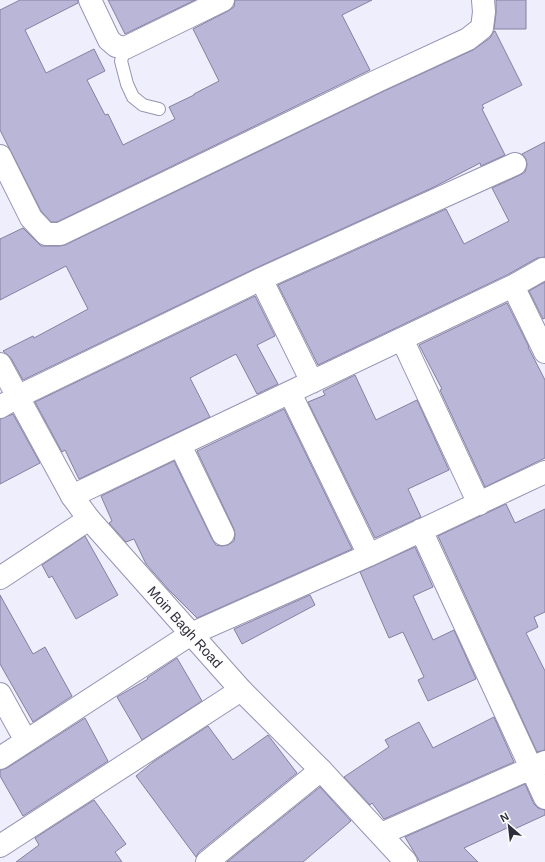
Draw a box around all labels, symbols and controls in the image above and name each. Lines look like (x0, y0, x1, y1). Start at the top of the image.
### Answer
street label: Moin Bagh Road (144, 583, 226, 671)
north arrow (489, 806, 529, 846)
text: N (498, 810, 511, 824)

